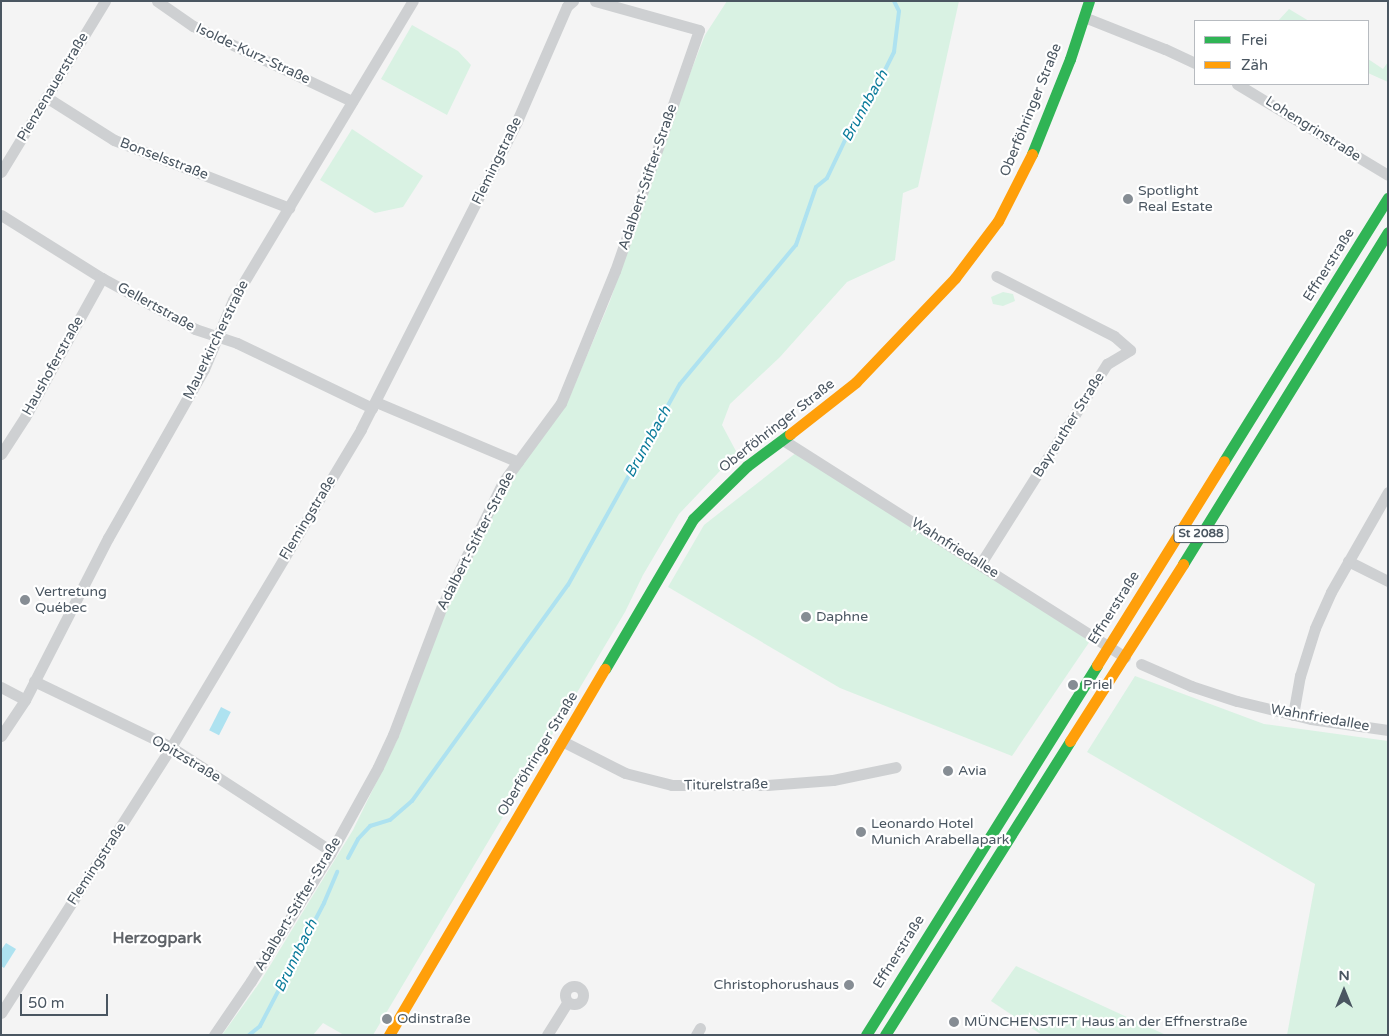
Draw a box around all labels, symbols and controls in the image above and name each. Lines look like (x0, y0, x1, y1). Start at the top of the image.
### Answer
street label: Isolde-Kurz-Straße (193, 20, 313, 88)
legend (1194, 20, 1369, 85)
street label: Pienzenauerstraße (14, 30, 92, 144)
text: Frei (1241, 31, 1267, 49)
street label: Oberföhringer Straße (997, 41, 1065, 179)
text: Zäh (1241, 56, 1268, 74)
water label: Brunnbach (838, 67, 892, 145)
street label: Lohengrinstraße (1262, 93, 1364, 165)
street label: Adalbert-Stifter-Straße (615, 102, 681, 252)
street label: Flemingstraße (469, 115, 525, 207)
street label: Bonselsstraße (117, 134, 211, 184)
place label: Spotlight Real Estate (1138, 183, 1213, 216)
marker: Spotlight Real Estate (1122, 193, 1134, 205)
street label: Effnerstraße (1300, 225, 1358, 305)
street label: Mauerkircherstraße (180, 278, 252, 402)
street label: Gellertstraße (114, 279, 198, 335)
street label: Haushoferstraße (19, 314, 87, 418)
street label: Bayreuther Straße (1030, 369, 1108, 481)
street label: Oberföhringer Straße (716, 376, 838, 476)
water label: Brunnbach (621, 403, 675, 481)
street label: Adalbert-Stifter-Straße (434, 469, 518, 613)
street label: Flemingstraße (276, 473, 340, 563)
street label: Wahnfriedallee (908, 514, 1002, 582)
road number: St 2088 (1174, 524, 1228, 544)
street label: Effnerstraße (1085, 568, 1143, 648)
place label: Vertretung Québec (35, 584, 107, 616)
marker: Vertretung Québec (19, 594, 31, 606)
place label: Daphne (816, 609, 868, 625)
marker: Daphne (800, 611, 812, 623)
place label: Priel (1083, 677, 1113, 693)
marker: Priel (1067, 679, 1079, 691)
street label: Oberföhringer Straße (494, 689, 582, 819)
street label: Wahnfriedallee (1269, 701, 1371, 735)
street label: Opitzstraße (148, 732, 224, 786)
place label: Avia (958, 763, 987, 779)
marker: Avia (942, 765, 954, 777)
street label: Titurelstraße (684, 776, 768, 794)
place label: Leonardo Hotel Munich Arabellapark (871, 816, 1009, 849)
street label: Flemingstraße (64, 820, 130, 908)
marker: Leonardo Hotel Munich Arabellapark (855, 826, 867, 838)
street label: Adalbert-Stifter-Straße (251, 834, 345, 974)
street label: Effnerstraße (870, 912, 928, 992)
water label: Brunnbach (271, 917, 321, 995)
district label: Herzogpark (113, 928, 201, 948)
north arrow (1319, 966, 1369, 1016)
text: N (1338, 967, 1350, 984)
place label: Christophorushaus (713, 977, 839, 993)
marker: Christophorushaus (843, 979, 855, 991)
scale bar (22, 984, 110, 1016)
text: 50 m (28, 994, 65, 1012)
place label: Odinstraße (397, 1011, 471, 1027)
marker: Odinstraße (381, 1013, 393, 1025)
place label: MÜNCHENSTIFT Haus an der Effnerstraße (964, 1014, 1247, 1030)
marker: MÜNCHENSTIFT Haus an der Effnerstraße (948, 1016, 960, 1028)

